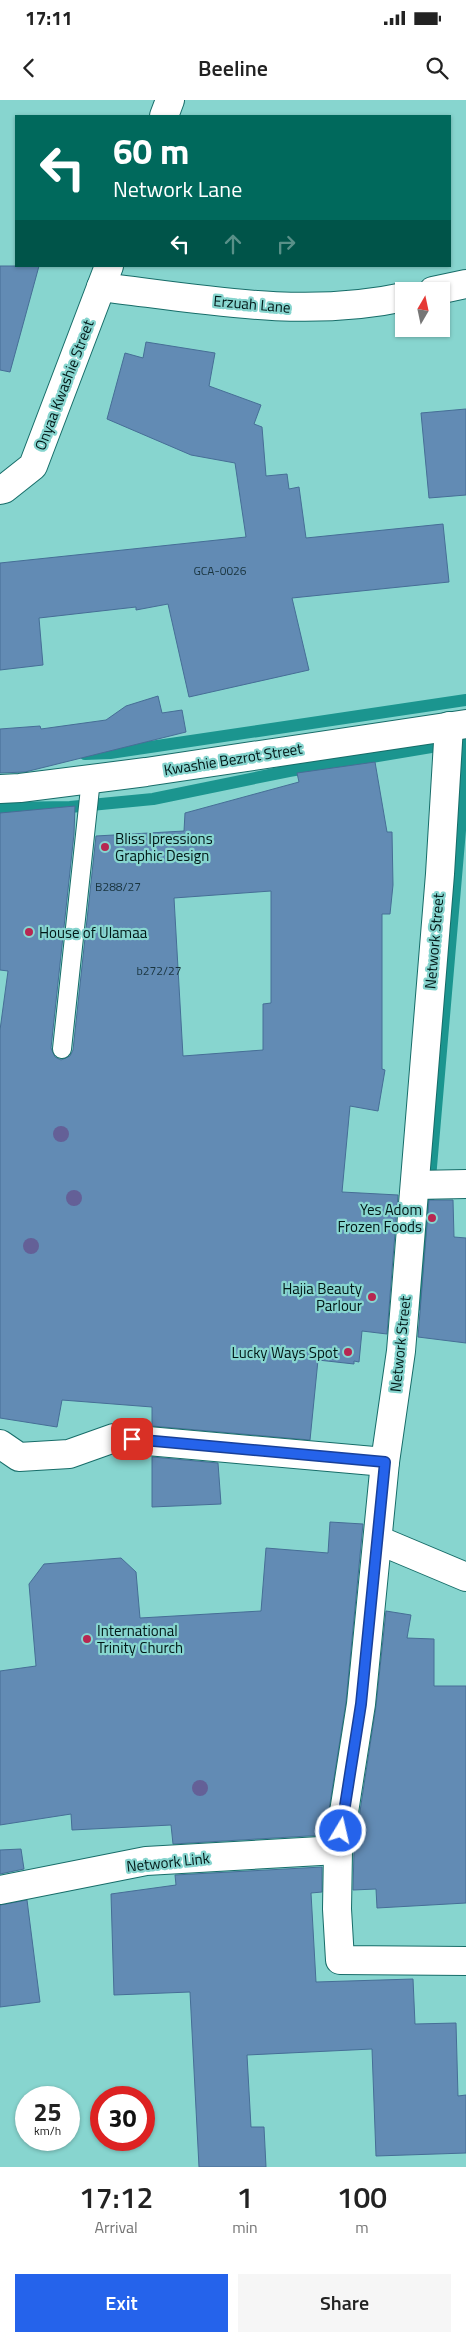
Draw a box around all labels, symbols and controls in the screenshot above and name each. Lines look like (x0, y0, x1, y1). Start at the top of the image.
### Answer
text: 17:11 (25, 3, 72, 32)
text: Beeline (198, 51, 268, 85)
icon: back (15, 54, 43, 82)
icon: search (423, 54, 451, 82)
text: 60 m (113, 124, 189, 178)
icon: left (30, 135, 95, 200)
text: Network Lane (113, 172, 242, 206)
icon: left (166, 230, 194, 258)
icon: ahead (219, 230, 247, 258)
icon: right (272, 230, 300, 258)
north arrow (395, 282, 450, 338)
map controls (395, 282, 450, 337)
street label: Erzuah Lane (212, 289, 292, 319)
street label: Onyaa Kwashie Street (29, 316, 100, 454)
house number: GCA-0026 (193, 561, 247, 580)
street label: Kwashie Bezrot Street (162, 737, 305, 781)
place label: Bliss Ipressions Graphic Design (115, 827, 213, 867)
marker: Bliss Ipressions Graphic Design (99, 841, 111, 853)
house number: B288/27 (95, 877, 141, 896)
street label: Network Street (418, 891, 450, 990)
place label: House of Ulamaa (39, 921, 148, 944)
marker: House of Ulamaa (23, 926, 35, 938)
house number: b272/27 (137, 961, 181, 980)
place label: Yes Adom Frozen Foods (337, 1198, 422, 1238)
marker: Yes Adom Frozen Foods (426, 1212, 438, 1224)
place label: Hajia Beauty Parlour (282, 1277, 362, 1317)
marker: Hajia Beauty Parlour (366, 1291, 378, 1303)
street label: Network Street (384, 1294, 417, 1393)
place label: Lucky Ways Spot (232, 1341, 339, 1364)
marker: Lucky Ways Spot (342, 1346, 354, 1358)
pin (111, 1418, 153, 1460)
icon: arrive (118, 1425, 146, 1453)
place label: International Trinity Church (97, 1619, 183, 1659)
marker: International Trinity Church (81, 1633, 93, 1645)
position arrow (314, 1804, 366, 1856)
street label: Network Link (125, 1846, 211, 1878)
speed limit sign: 30 (90, 2086, 155, 2151)
text: 25 (33, 2093, 62, 2131)
text: km/h (34, 2121, 61, 2140)
text: 17:12 (79, 2174, 153, 2220)
text: 1 (237, 2174, 253, 2220)
text: 100 (337, 2174, 387, 2220)
text: Arrival (94, 2215, 138, 2239)
text: min (232, 2215, 258, 2239)
text: m (355, 2215, 369, 2239)
button: Exit (15, 2274, 228, 2332)
button: Share (238, 2274, 451, 2332)

